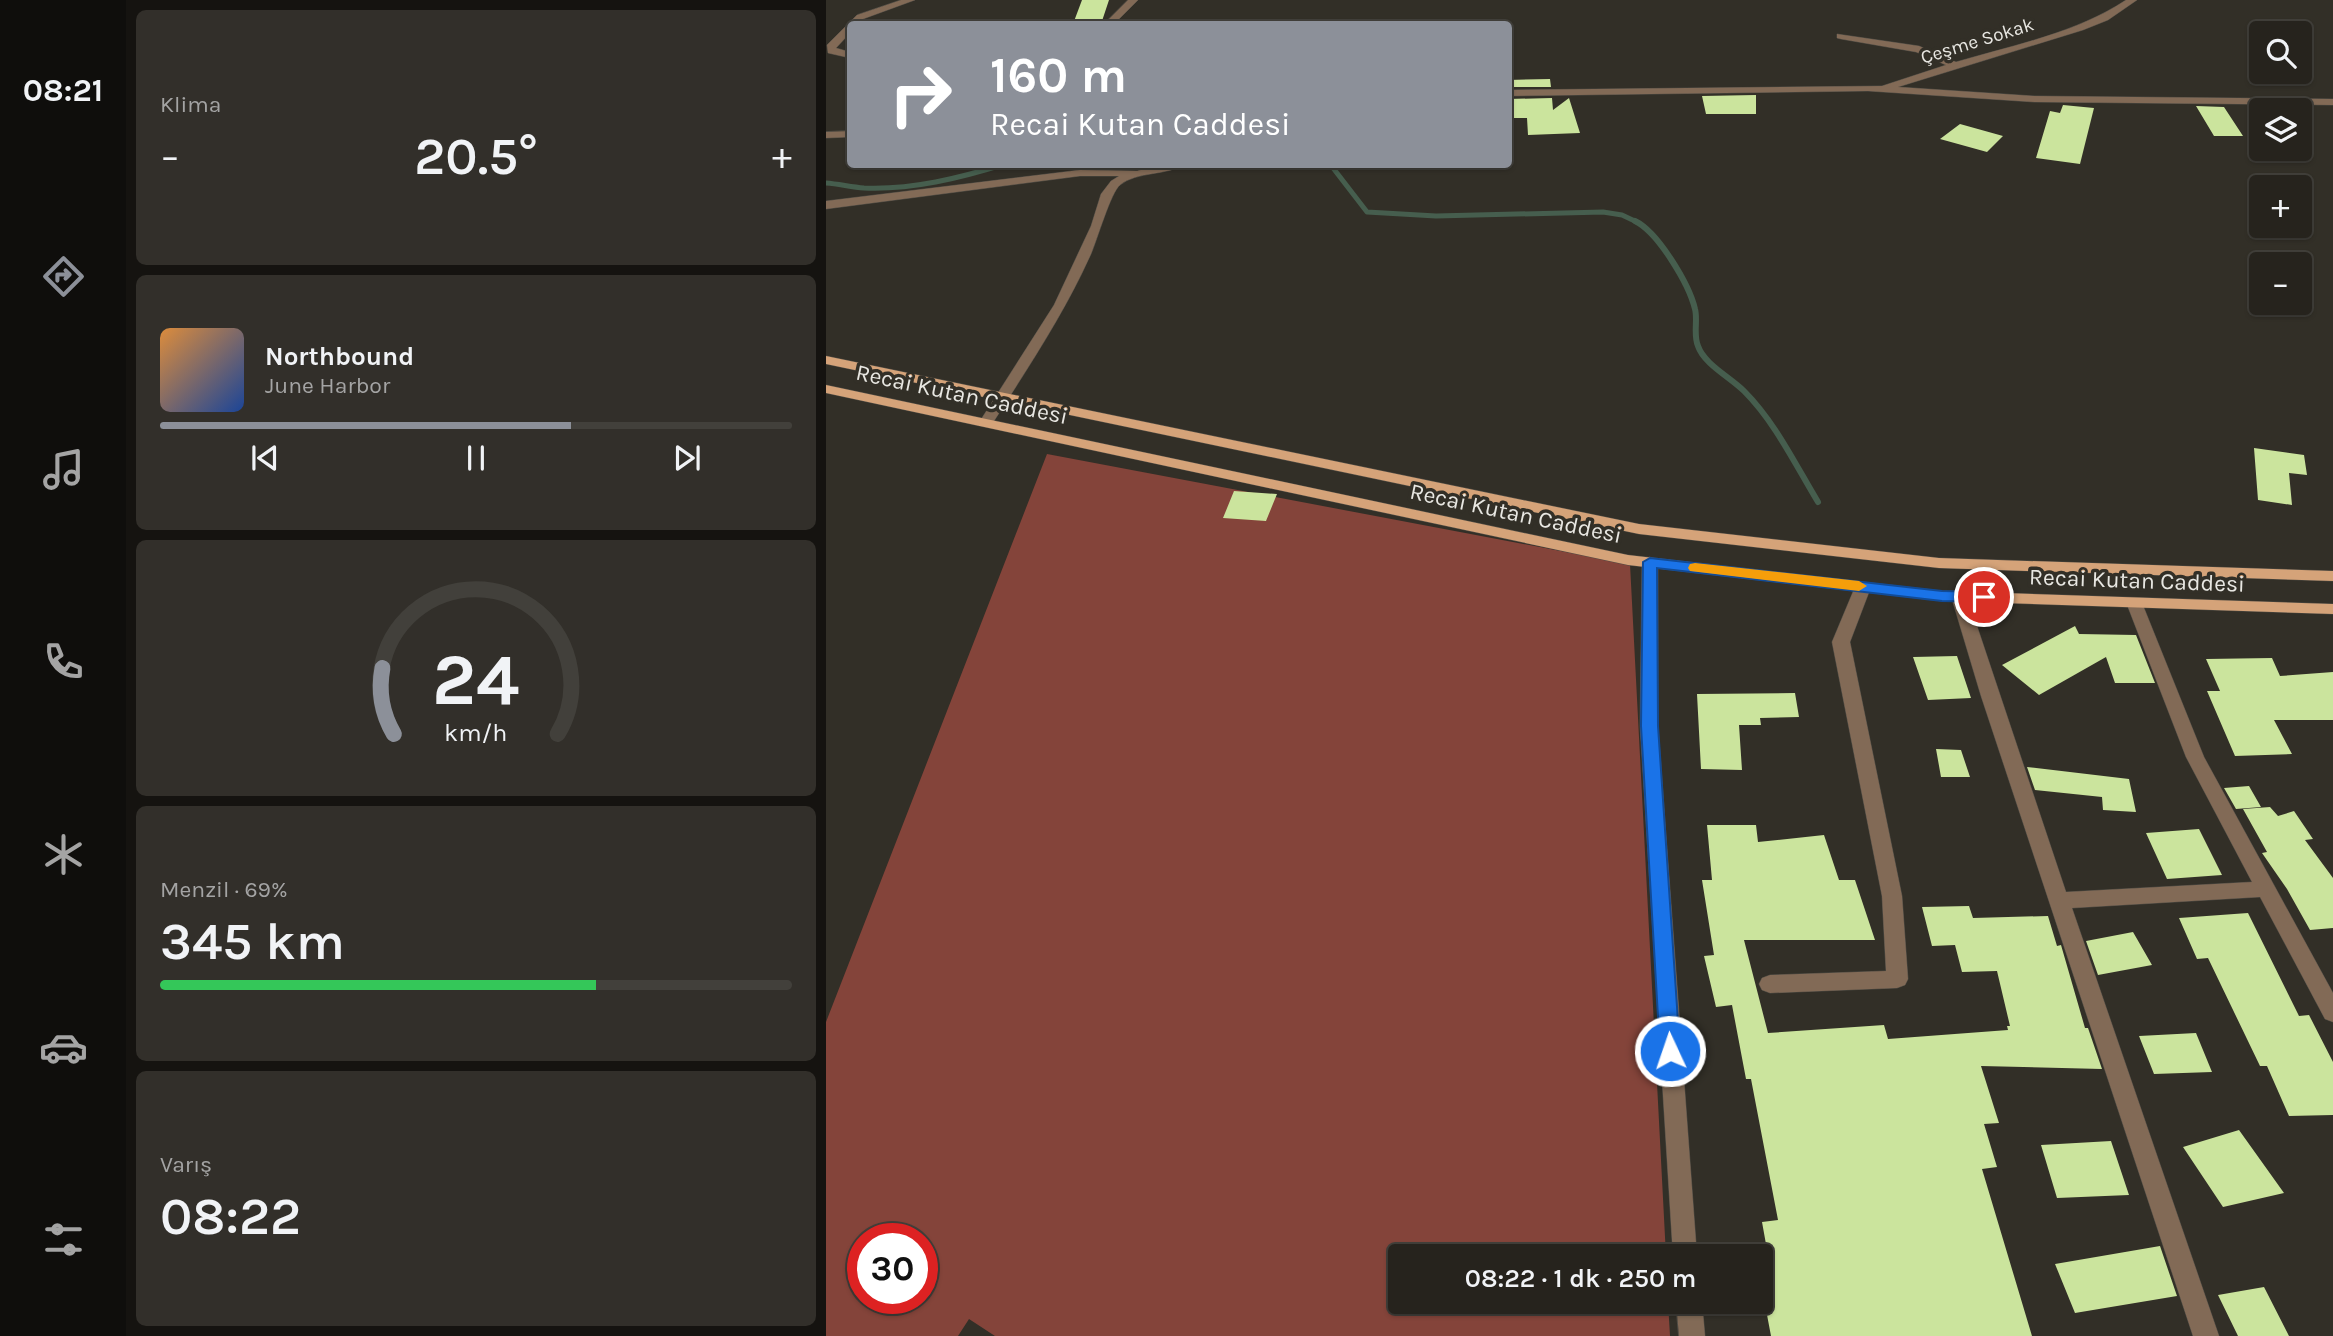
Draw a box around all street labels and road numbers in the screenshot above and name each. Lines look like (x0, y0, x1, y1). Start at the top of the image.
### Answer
street label: Çeşme Sokak (1918, 13, 2037, 69)
street label: Recai Kutan Caddesi (853, 359, 1070, 430)
street label: Recai Kutan Caddesi (1407, 478, 1624, 549)
street label: Recai Kutan Caddesi (2029, 563, 2245, 598)

